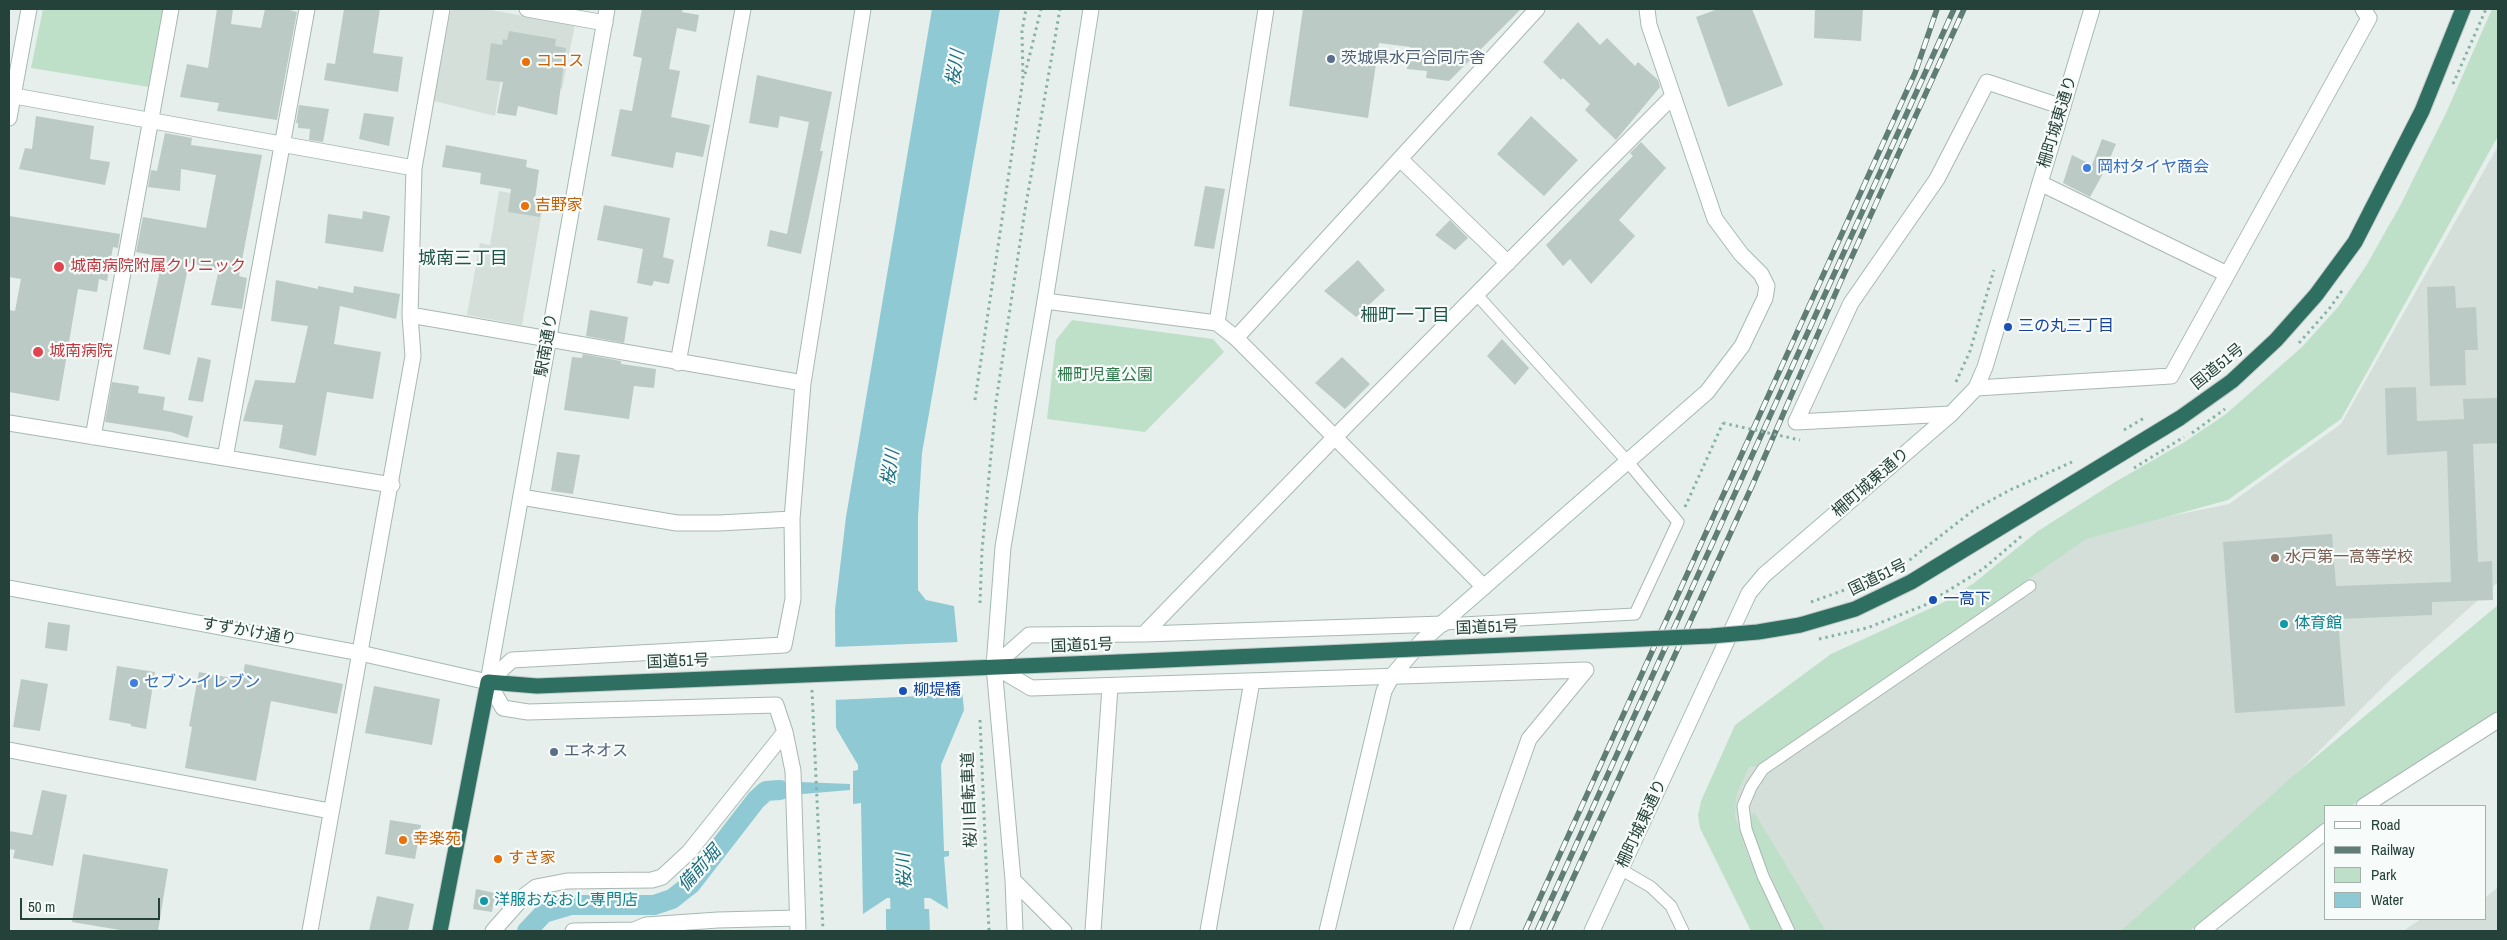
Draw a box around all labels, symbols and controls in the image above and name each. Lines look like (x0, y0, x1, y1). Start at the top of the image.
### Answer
water label: 桜川 (943, 49, 969, 87)
place label: 茨城県水戸合同庁舎 (1341, 49, 1485, 69)
place label: ココス (536, 52, 584, 72)
marker: 茨城県水戸合同庁舎 (1325, 53, 1337, 65)
marker: ココス (520, 56, 532, 68)
street label: 柵町城東通り (2035, 73, 2081, 171)
place label: 岡村タイヤ商会 (2097, 158, 2209, 178)
marker: 岡村タイヤ商会 (2081, 162, 2093, 174)
place label: 吉野家 (535, 196, 583, 216)
marker: 吉野家 (519, 200, 531, 212)
district label: 城南三丁目 (418, 248, 508, 270)
place label: 城南病院附属クリニック (70, 257, 246, 277)
marker: 城南病院附属クリニック (52, 260, 66, 274)
district label: 柵町一丁目 (1360, 305, 1450, 327)
street label: 駅南通り (532, 312, 562, 378)
place label: 三の丸三丁目 (2018, 317, 2114, 337)
marker: 三の丸三丁目 (2002, 321, 2014, 333)
street label: 国道51号 (2188, 340, 2248, 394)
place label: 城南病院 (49, 342, 113, 362)
marker: 城南病院 (31, 345, 45, 359)
park label: 柵町児童公園 (1057, 366, 1153, 386)
street label: 柵町城東通り (1828, 444, 1914, 522)
water label: 桜川 (878, 449, 904, 487)
place label: 水戸第一高等学校 (2285, 548, 2413, 568)
marker: 水戸第一高等学校 (2269, 552, 2281, 564)
street label: 国道51号 (1846, 556, 1910, 600)
place label: 一高下 (1943, 590, 1991, 610)
marker: 一高下 (1927, 594, 1939, 606)
street label: すずかけ通り (200, 614, 298, 650)
place label: 体育館 (2294, 614, 2342, 634)
street label: 国道51号 (1455, 617, 1519, 639)
marker: 体育館 (2278, 618, 2290, 630)
street label: 国道51号 (1050, 635, 1114, 657)
street label: 国道51号 (646, 651, 710, 673)
place label: セブン-イレブン (144, 673, 260, 693)
marker: セブン-イレブン (128, 677, 140, 689)
place label: 柳堤橋 (913, 681, 961, 701)
marker: 柳堤橋 (897, 685, 909, 697)
place label: エネオス (564, 742, 628, 762)
marker: エネオス (548, 746, 560, 758)
street label: 桜川自転車道 (959, 752, 981, 848)
street label: 柵町城東通り (1613, 776, 1671, 872)
legend (2324, 805, 2487, 920)
text: Road (2371, 814, 2400, 835)
place label: 幸楽苑 (413, 830, 461, 850)
marker: 幸楽苑 (397, 834, 409, 846)
text: Railway (2371, 839, 2415, 860)
water label: 備前堀 (674, 842, 726, 896)
place label: すき家 (508, 849, 556, 869)
water label: 桜川 (893, 852, 917, 890)
marker: すき家 (492, 853, 504, 865)
text: Park (2371, 864, 2396, 885)
scale bar (22, 888, 162, 920)
text: Water (2371, 889, 2403, 910)
place label: 洋服おなおし専門店 (494, 891, 638, 911)
marker: 洋服おなおし専門店 (478, 895, 490, 907)
text: 50 m (28, 896, 55, 917)

